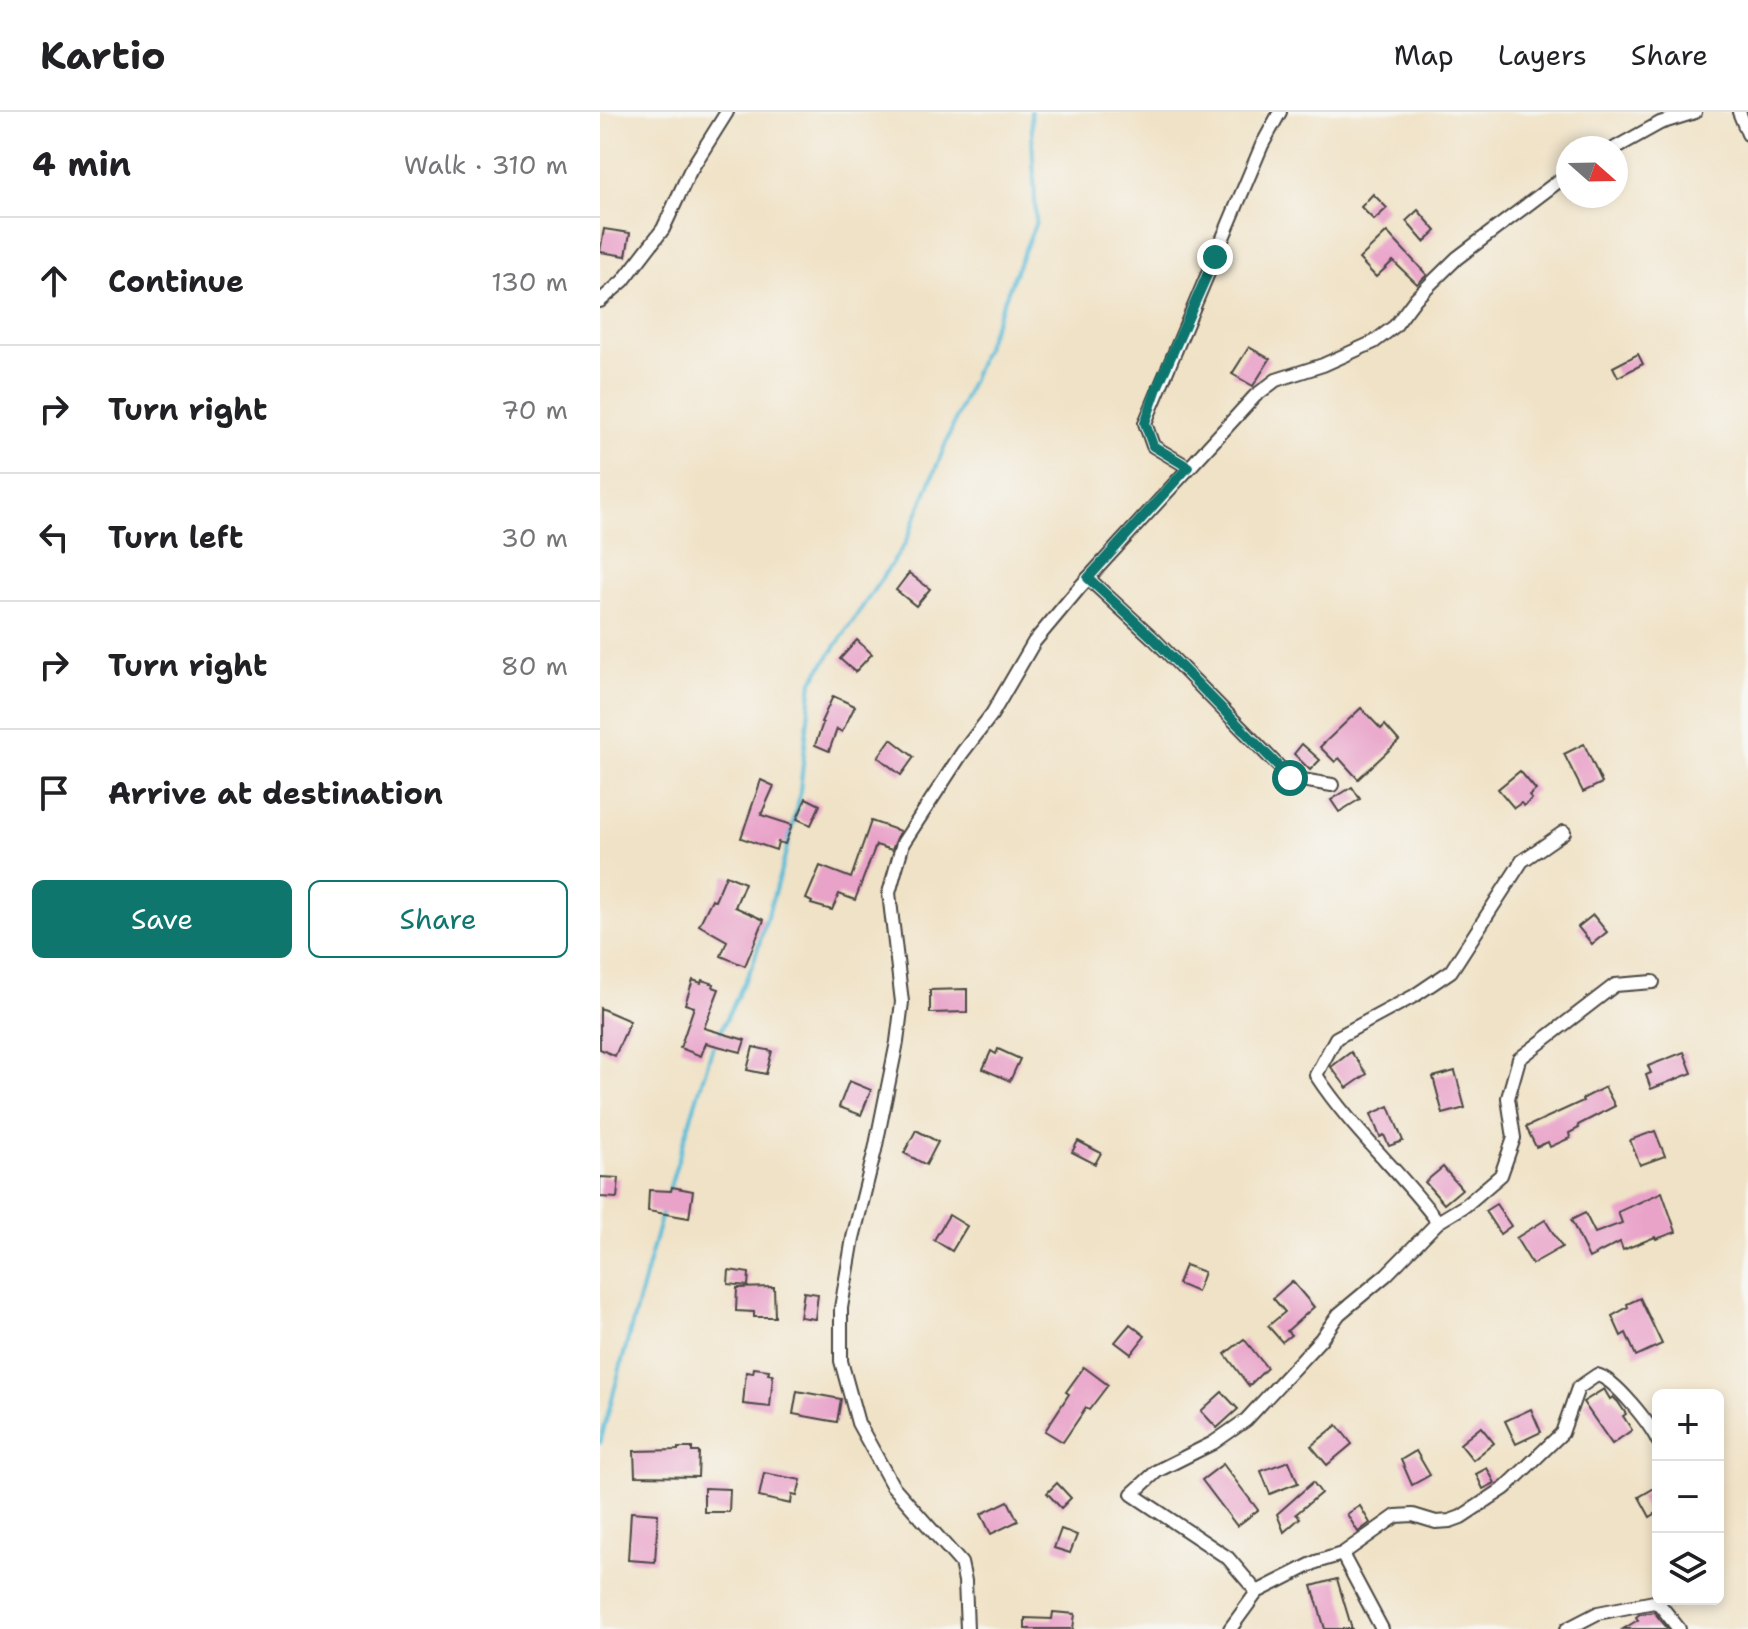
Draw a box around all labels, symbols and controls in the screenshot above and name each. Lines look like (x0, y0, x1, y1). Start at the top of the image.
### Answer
text: Kartio (40, 30, 166, 81)
text: Map (1394, 36, 1454, 74)
text: Layers (1498, 36, 1587, 74)
text: Share (1631, 36, 1708, 74)
north arrow (1556, 136, 1628, 208)
text: 4 min (32, 141, 131, 187)
text: Walk · 310 m (404, 147, 568, 182)
route end (1197, 239, 1233, 275)
icon: ahead (32, 259, 76, 303)
text: Continue (108, 261, 244, 302)
text: 130 m (491, 264, 568, 299)
icon: right (32, 387, 76, 431)
text: Turn right (108, 389, 267, 430)
text: 70 m (501, 392, 568, 427)
icon: left (32, 515, 76, 559)
text: Turn left (108, 517, 243, 558)
text: 30 m (501, 520, 568, 555)
icon: right (32, 643, 76, 687)
text: Turn right (108, 645, 267, 686)
text: 80 m (501, 648, 568, 683)
route start (1272, 760, 1308, 796)
icon: arrive (32, 771, 76, 815)
text: Arrive at destination (108, 773, 443, 814)
button: Save (32, 880, 292, 958)
button: Share (308, 880, 568, 958)
map controls (1652, 1389, 1724, 1605)
button: + (1652, 1389, 1724, 1461)
button: − (1652, 1461, 1724, 1533)
button: layers (1652, 1533, 1724, 1605)

